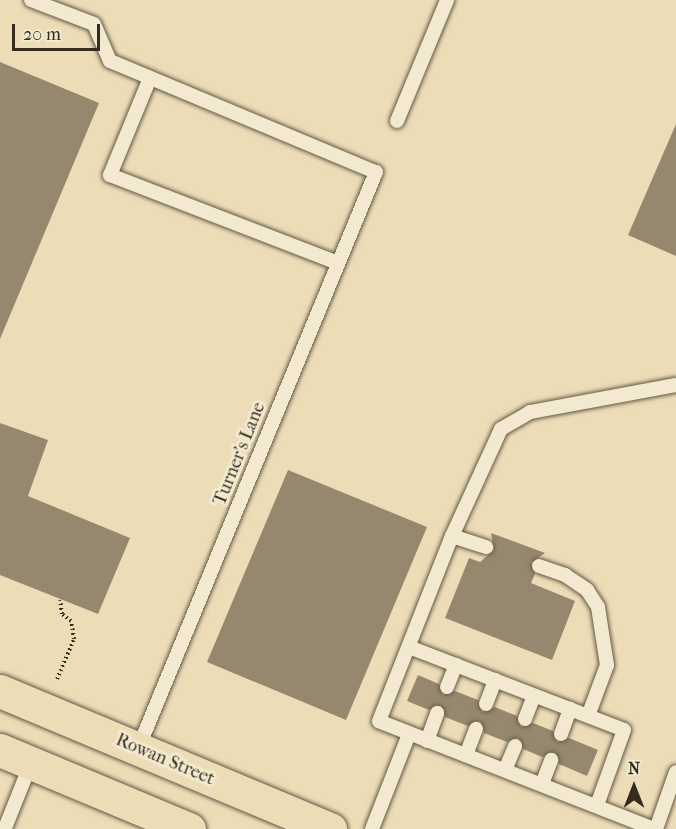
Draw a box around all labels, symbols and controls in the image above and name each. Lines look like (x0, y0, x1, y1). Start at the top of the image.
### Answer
scale bar (15, 12, 104, 50)
text: 20 m (23, 24, 61, 45)
street label: Turner's Lane (210, 399, 270, 509)
street label: Rowan Street (112, 730, 218, 790)
north arrow (604, 757, 664, 817)
text: N (628, 759, 640, 778)

